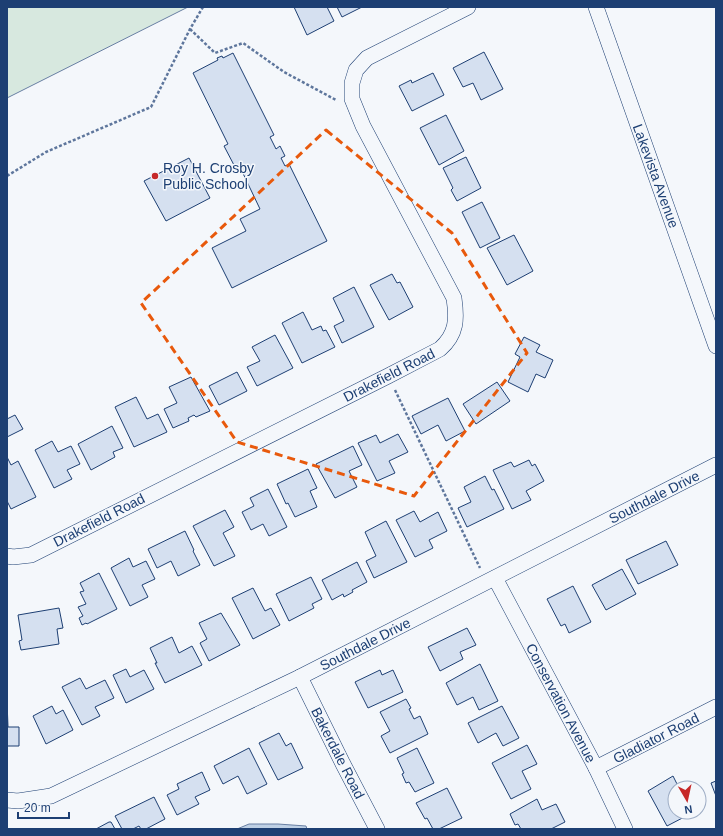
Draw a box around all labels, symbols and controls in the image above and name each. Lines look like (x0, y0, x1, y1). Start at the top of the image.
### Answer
street label: Lakevista Avenue (630, 122, 682, 230)
place label: Roy H. Crosby Public School (163, 160, 254, 192)
marker: Roy H. Crosby Public School (150, 171, 160, 181)
street label: Drakefield Road (341, 345, 437, 405)
street label: Southdale Drive (606, 467, 702, 527)
street label: Drakefield Road (51, 490, 147, 550)
street label: Southdale Drive (317, 614, 413, 674)
street label: Conservation Avenue (523, 641, 599, 766)
street label: Bakerdale Road (308, 705, 368, 801)
street label: Gladiator Road (610, 709, 702, 767)
north arrow (667, 780, 707, 820)
scale bar (18, 794, 69, 820)
text: 20 m (24, 801, 51, 815)
text: N (684, 803, 693, 816)

